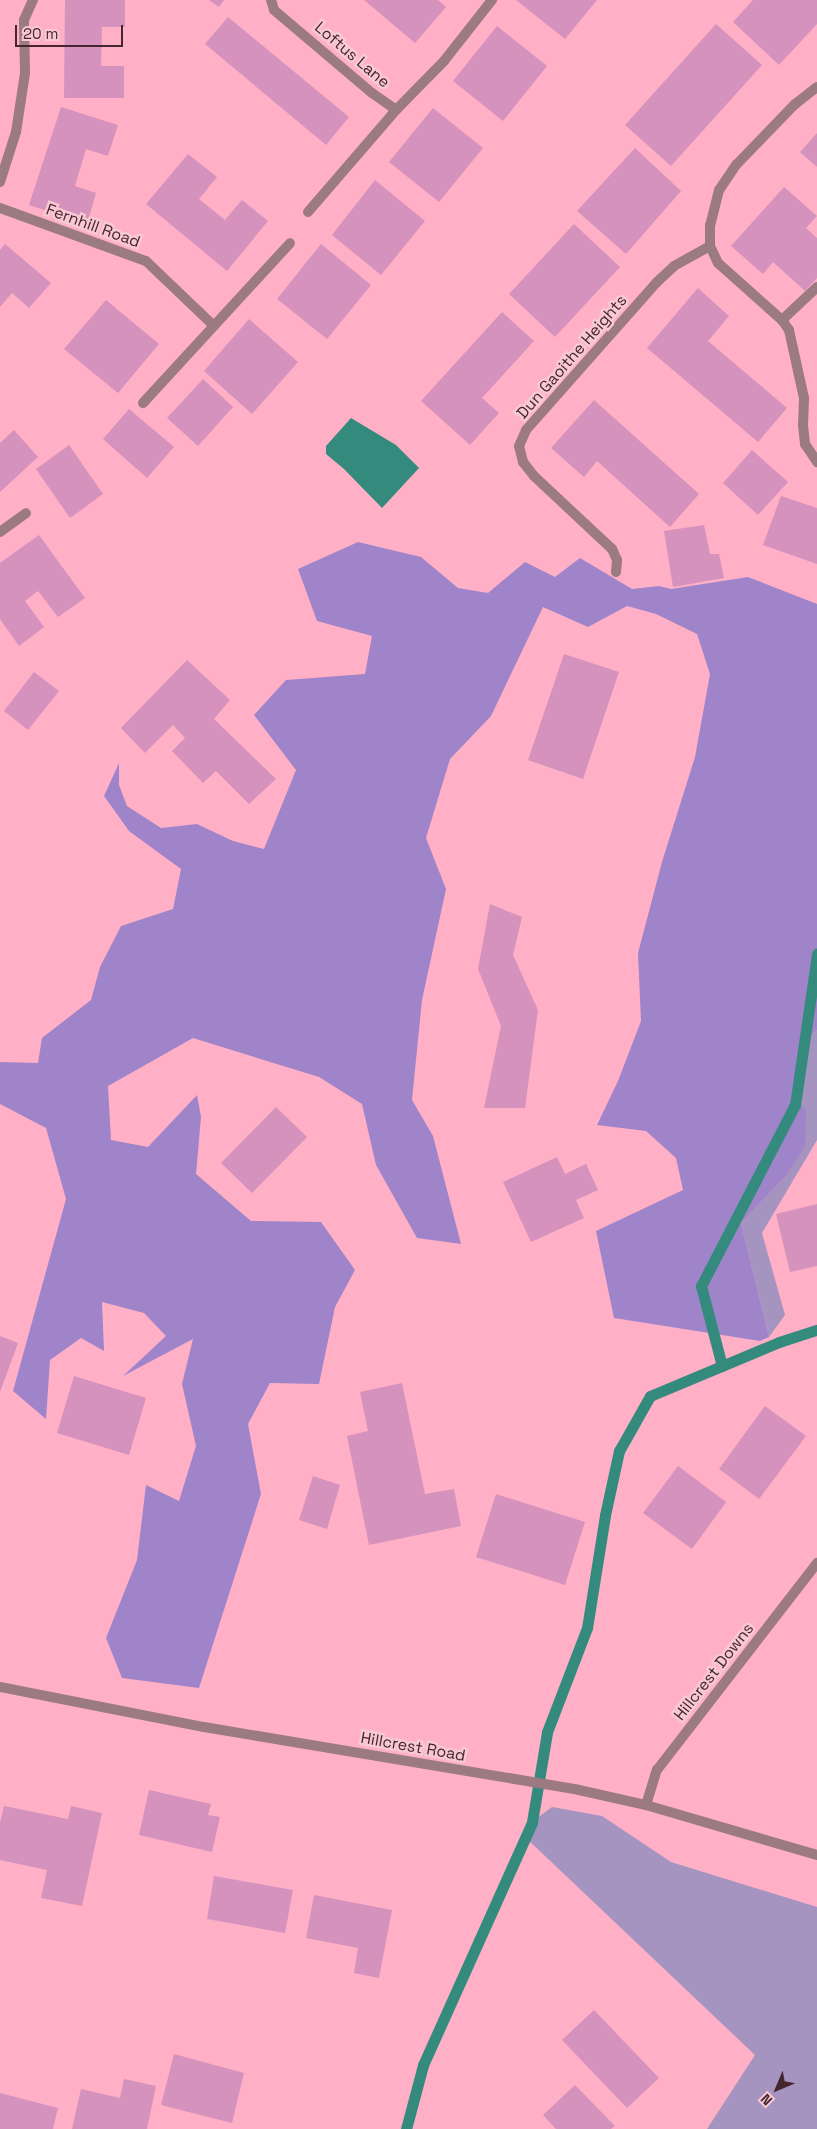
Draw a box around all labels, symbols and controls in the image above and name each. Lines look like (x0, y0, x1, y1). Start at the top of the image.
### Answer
scale bar (18, 15, 125, 47)
street label: Loftus Lane (311, 18, 393, 92)
text: 20 m (23, 24, 58, 43)
street label: Fernhill Road (43, 200, 143, 252)
street label: Dun Gaoithe Heights (513, 291, 631, 423)
street label: Hillcrest Downs (670, 1620, 758, 1724)
street label: Hillcrest Road (359, 1728, 467, 1766)
north arrow (752, 2064, 802, 2114)
text: N (757, 2090, 776, 2109)

